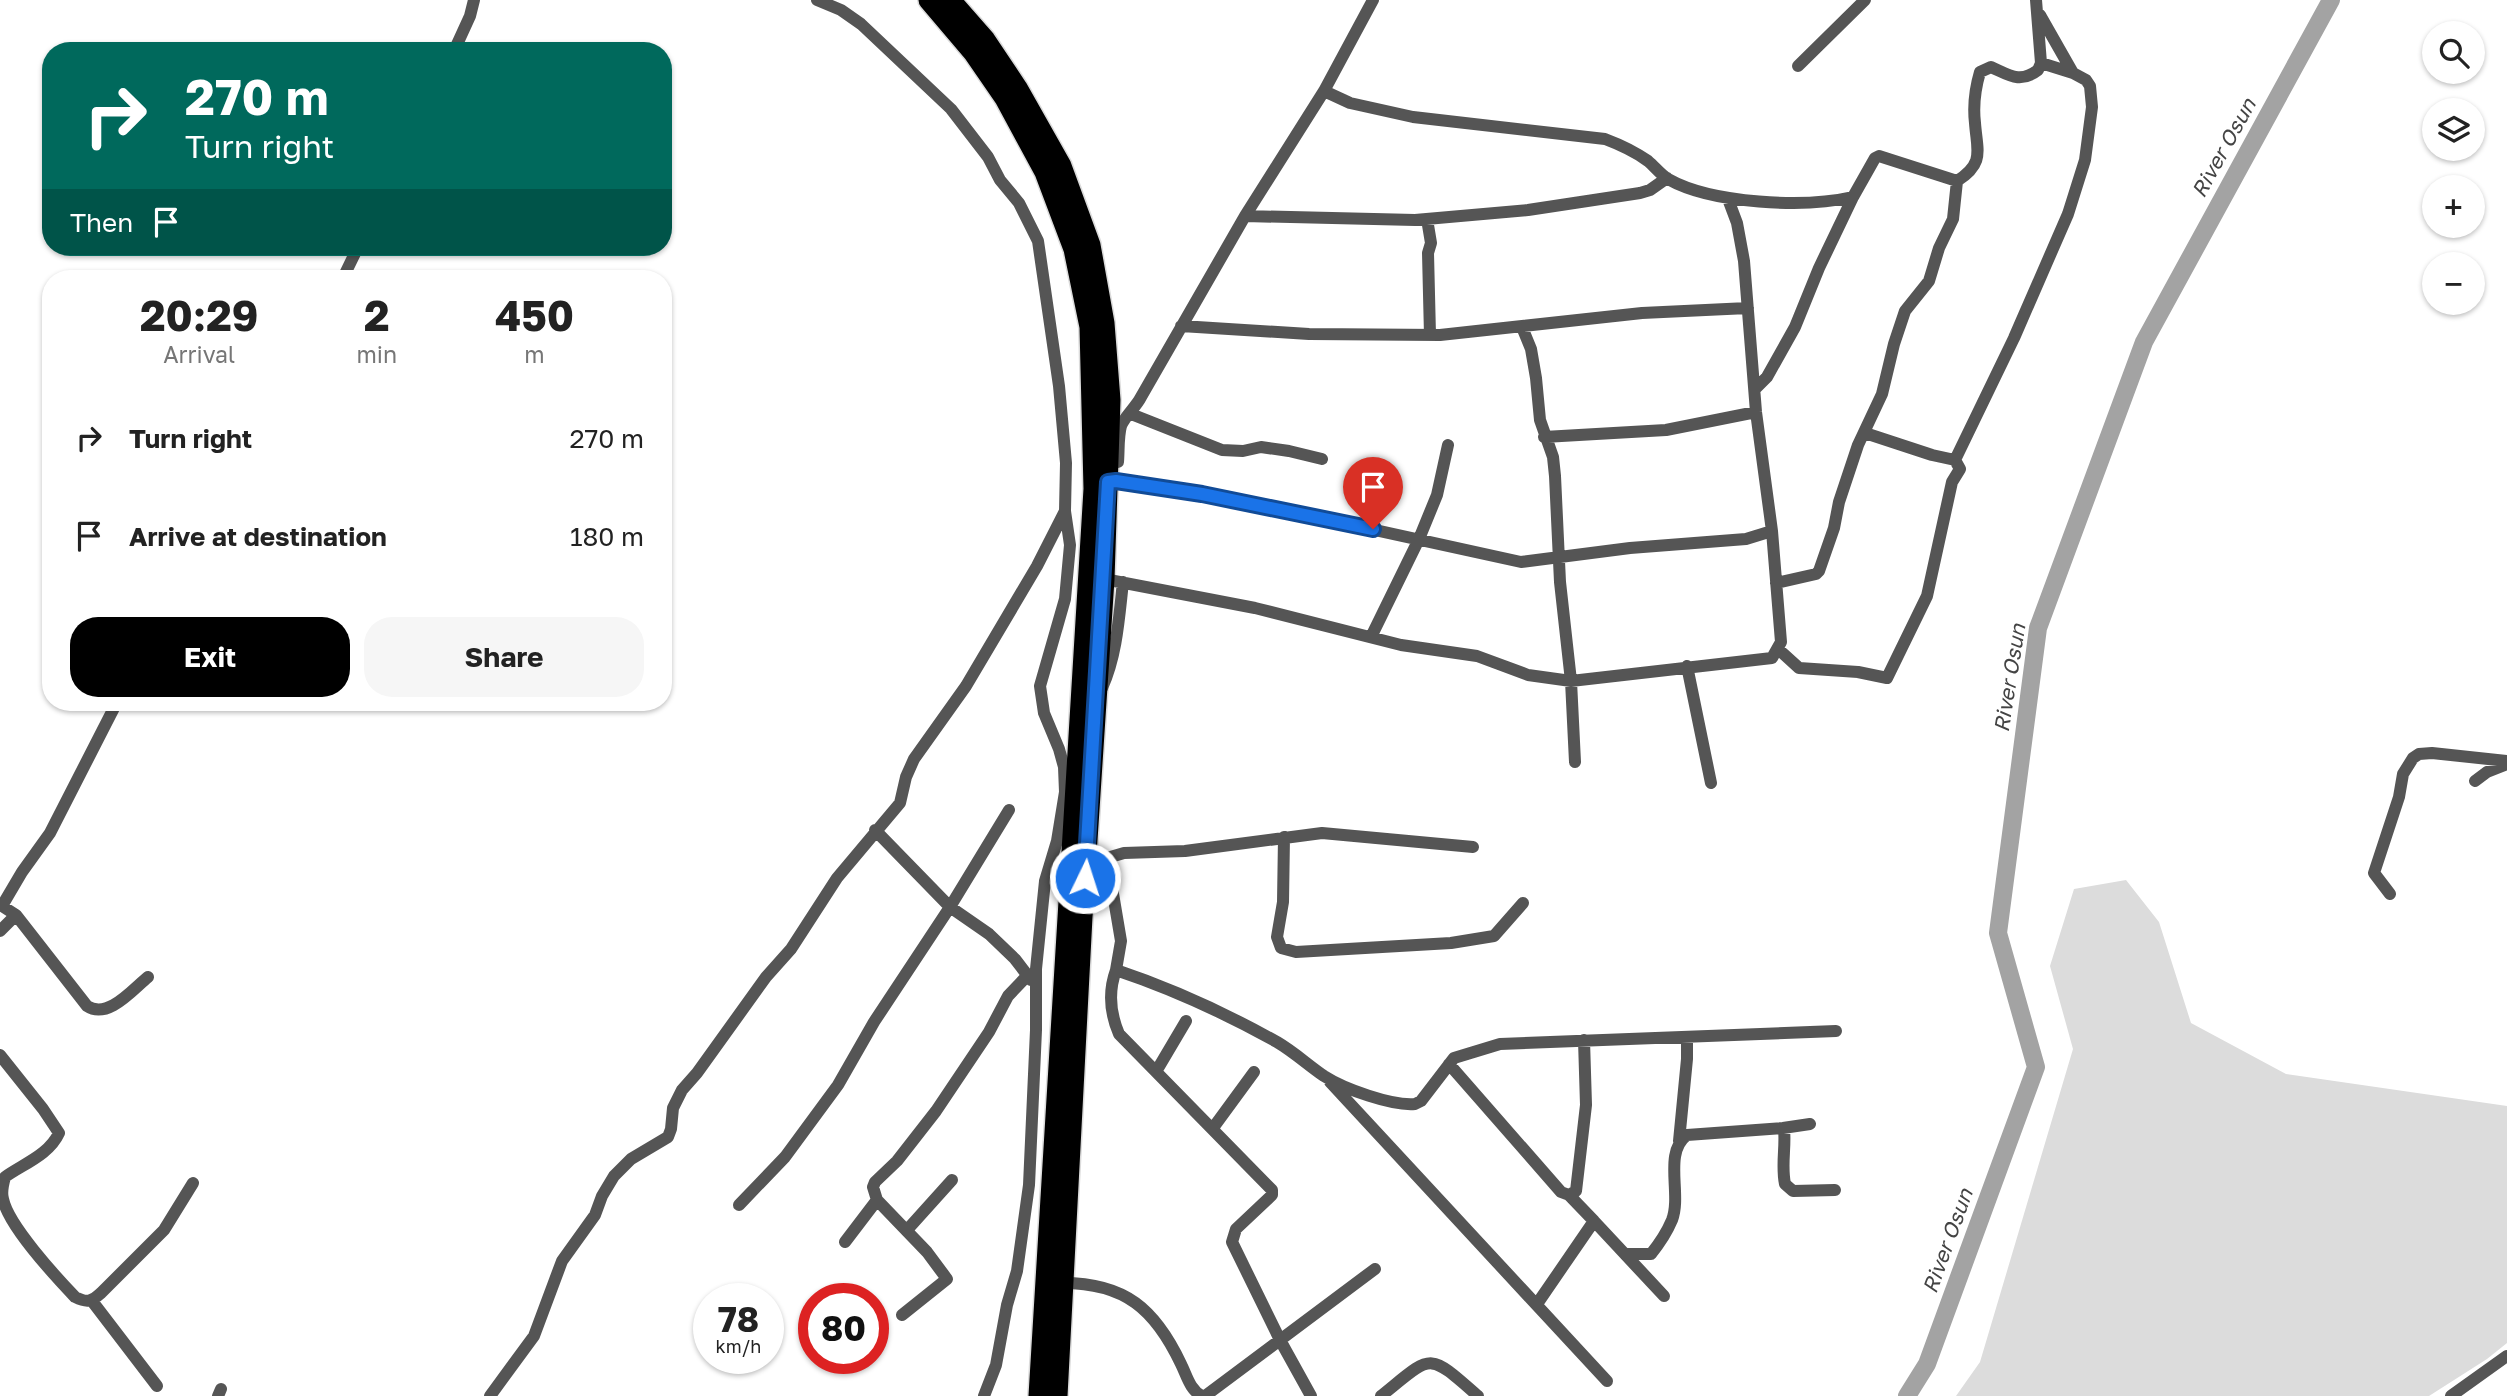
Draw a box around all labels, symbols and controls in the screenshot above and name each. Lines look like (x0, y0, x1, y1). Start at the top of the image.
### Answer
map controls (2422, 21, 2485, 315)
button: search (2422, 21, 2485, 84)
text: 270 m (185, 67, 329, 126)
icon: right (70, 70, 161, 161)
water label: River Osun (2185, 93, 2261, 202)
button: layers (2422, 98, 2485, 161)
text: Turn right (185, 127, 334, 165)
button: + (2422, 175, 2485, 238)
icon: arrive (147, 203, 185, 241)
text: Then (70, 207, 133, 238)
button: − (2422, 252, 2485, 315)
text: 20:29 (140, 290, 259, 340)
text: 2 (364, 290, 390, 340)
text: 450 (495, 290, 574, 340)
text: Arrival (163, 340, 235, 368)
text: min (356, 340, 397, 368)
text: m (524, 340, 545, 368)
icon: right (70, 419, 108, 457)
text: Turn right (129, 423, 252, 454)
text: 270 m (570, 423, 644, 454)
pin (1343, 457, 1403, 529)
icon: arrive (1354, 468, 1392, 506)
icon: arrive (70, 517, 108, 555)
text: Arrive at destination (129, 521, 387, 552)
text: 180 m (570, 521, 644, 552)
button: Exit (70, 617, 350, 697)
button: Share (364, 617, 644, 697)
water label: River Osun (1988, 621, 2031, 734)
position arrow (1048, 841, 1122, 915)
water label: River Osun (1916, 1184, 1978, 1296)
speed limit sign: 80 (798, 1283, 889, 1374)
text: 78 (718, 1298, 759, 1340)
text: km/h (716, 1335, 761, 1357)

